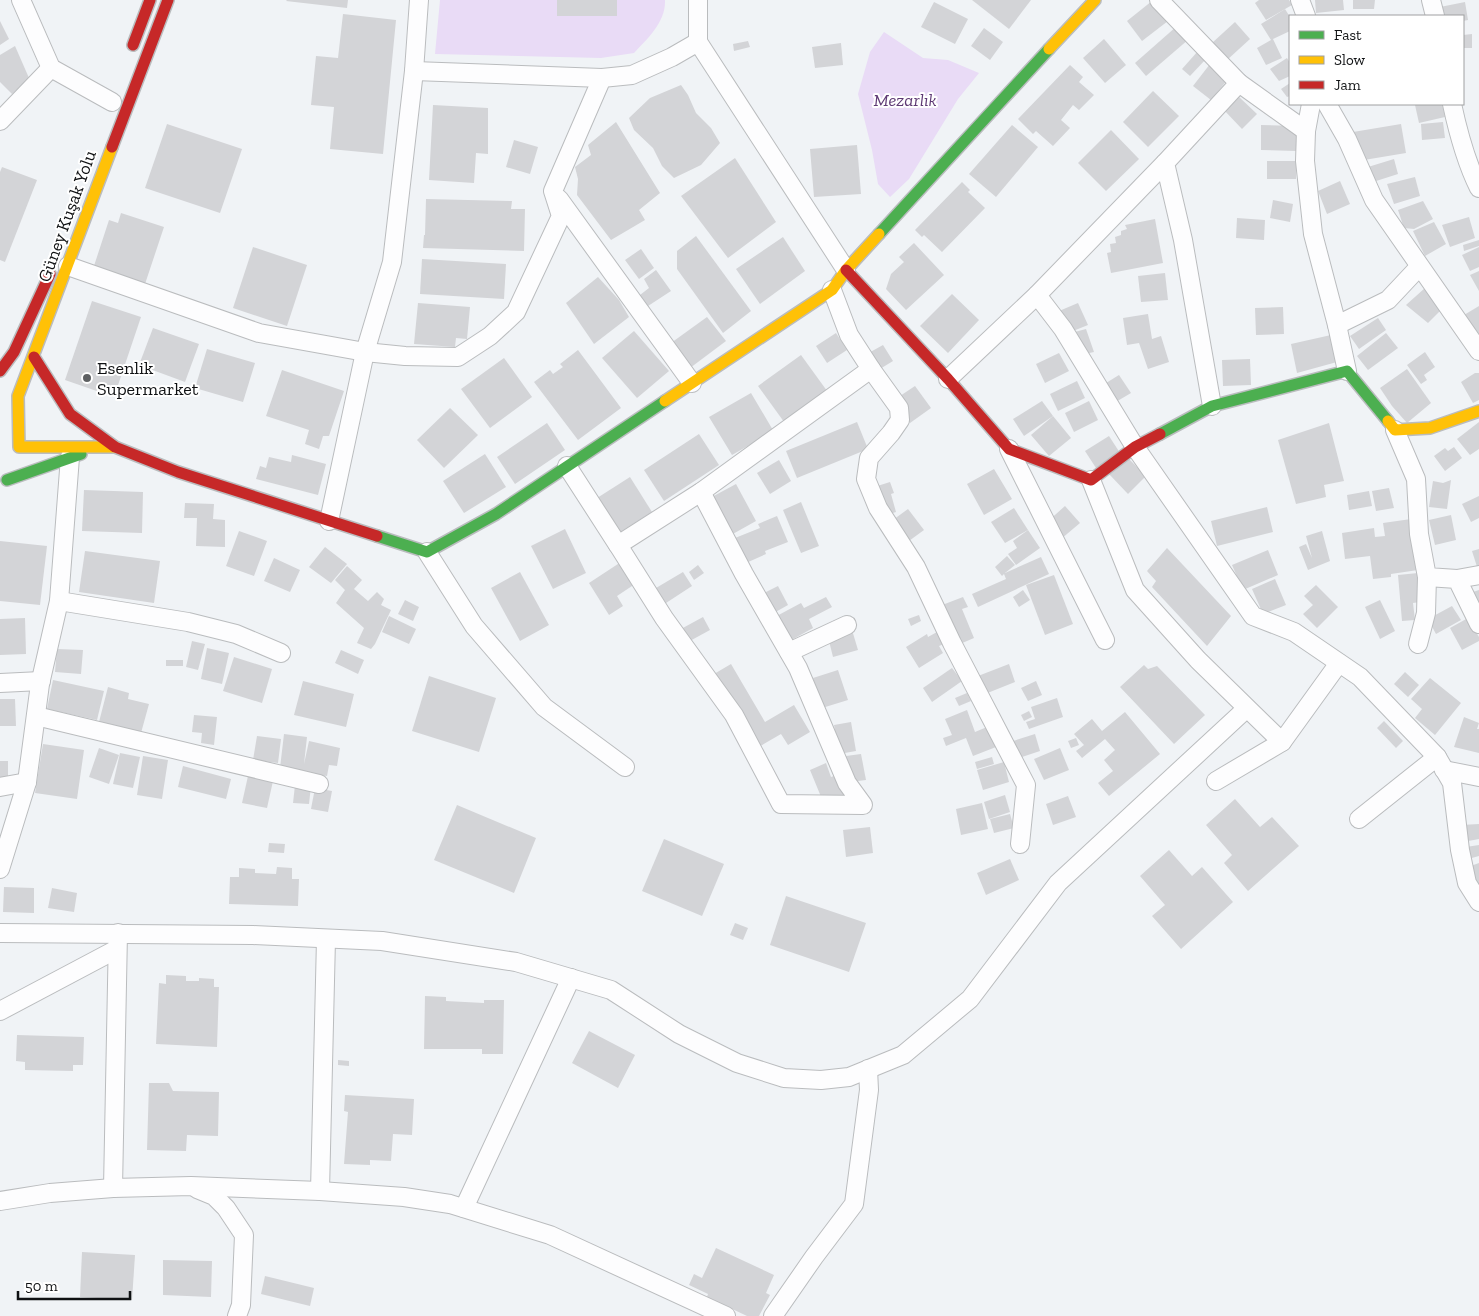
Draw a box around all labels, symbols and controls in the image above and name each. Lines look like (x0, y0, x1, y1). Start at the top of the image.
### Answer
legend (1289, 15, 1464, 105)
text: Fast (1334, 26, 1362, 44)
text: Slow (1334, 51, 1366, 69)
text: Jam (1334, 76, 1361, 94)
park label: Mezarlık (873, 89, 937, 111)
street label: Güney Kuşak Yolu (33, 147, 101, 285)
place label: Esenlik Supermarket (97, 357, 199, 400)
marker: Esenlik Supermarket (81, 372, 93, 384)
scale bar (18, 1268, 130, 1300)
text: 50 m (25, 1277, 58, 1295)

